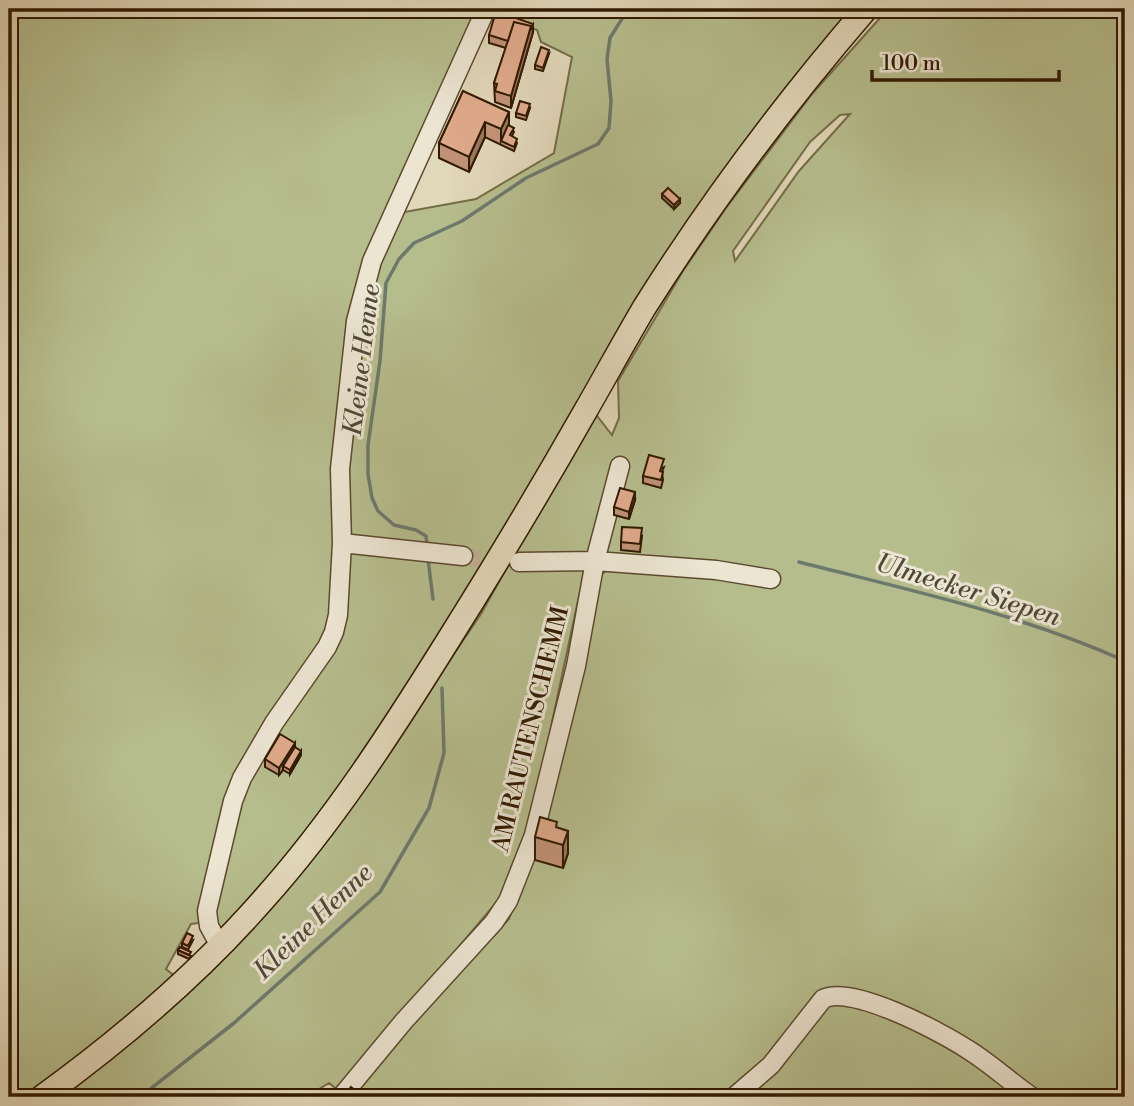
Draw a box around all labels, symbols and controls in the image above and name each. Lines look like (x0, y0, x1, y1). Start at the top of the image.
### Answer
scale bar (872, 38, 1059, 82)
text: 100 m (882, 51, 941, 77)
water label: Kleine Henne (337, 282, 387, 438)
water label: Ulmecker Siepen (872, 547, 1065, 633)
street label: AM RAUTENSCHEMM (486, 603, 576, 856)
water label: Kleine Henne (247, 857, 379, 987)

